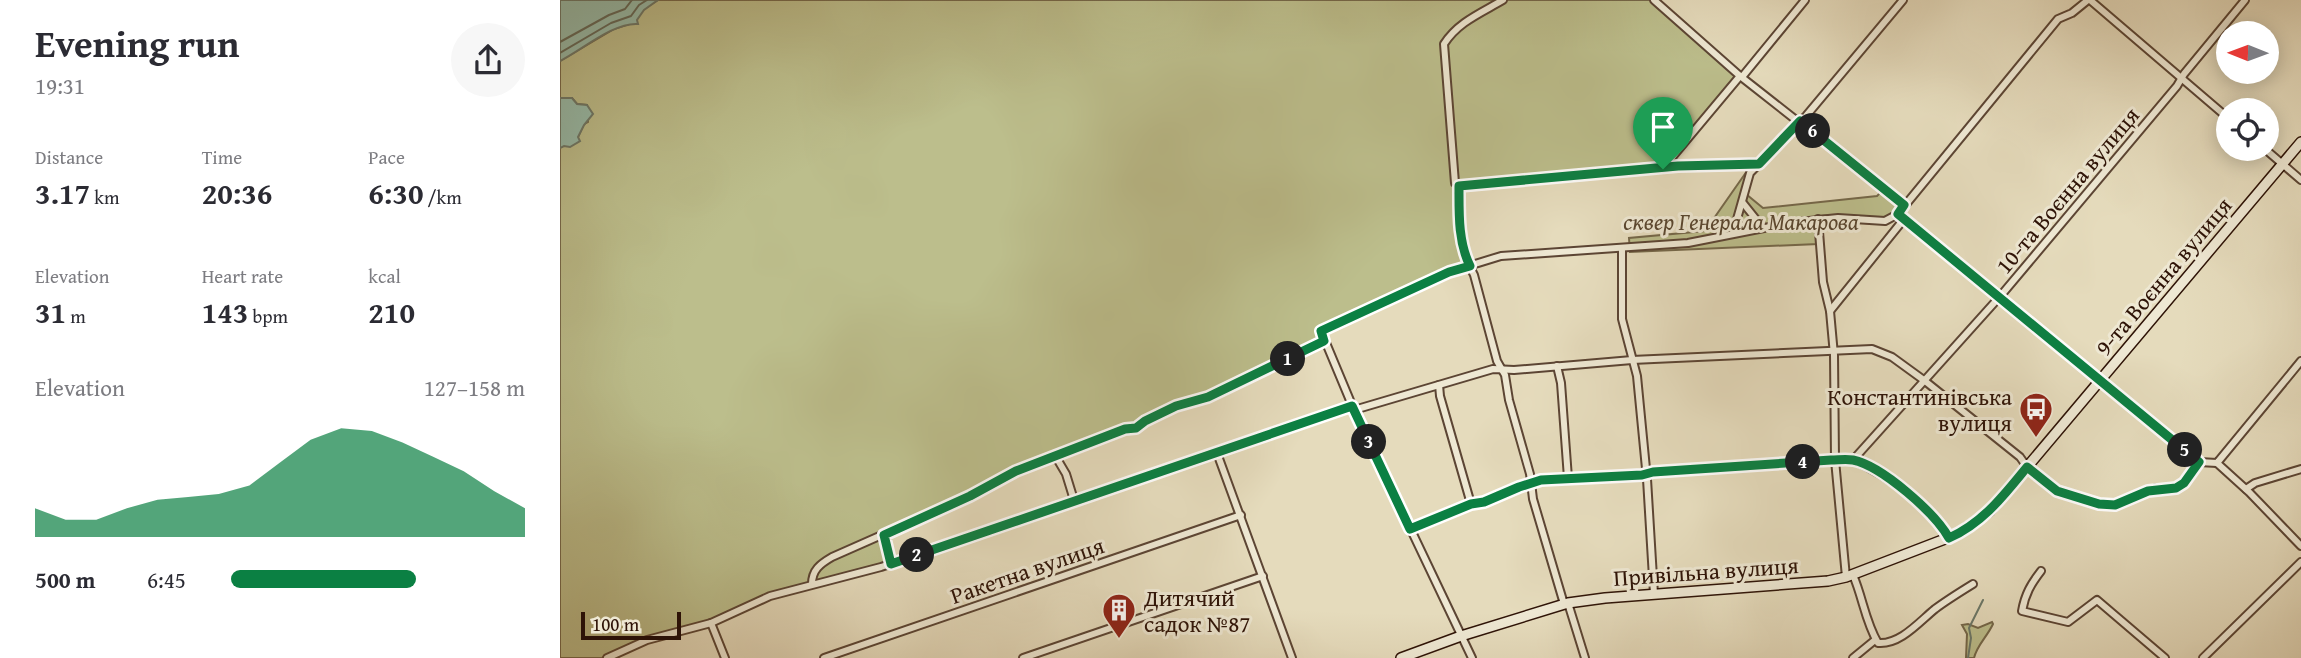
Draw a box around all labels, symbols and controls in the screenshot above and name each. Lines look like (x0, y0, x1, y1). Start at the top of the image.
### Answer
text: Evening run (35, 15, 239, 71)
north arrow (2216, 21, 2278, 84)
map controls (2216, 21, 2279, 161)
button: share (451, 23, 525, 97)
text: 19:31 (35, 69, 85, 102)
pin (1633, 97, 1693, 169)
button: locate (2216, 98, 2279, 161)
street label: 10-та Воєнна вулиця (1987, 99, 2147, 281)
icon: arrive (1644, 108, 1682, 146)
pin: 6 (1796, 114, 1830, 148)
text: 6 (1808, 116, 1817, 144)
text: Distance (35, 143, 103, 171)
text: Time (202, 143, 242, 171)
text: Pace (368, 143, 405, 171)
text: 3.17 (35, 171, 90, 215)
text: 20:36 (202, 171, 272, 215)
text: 6:30 (368, 171, 423, 215)
text: km (90, 183, 119, 211)
text: /km (423, 183, 462, 211)
street label: 9-та Воєнна вулиця (2087, 189, 2239, 362)
park label: сквер Генерала Макарова (1623, 205, 1859, 238)
text: Elevation (35, 262, 109, 290)
text: Heart rate (202, 262, 283, 290)
text: kcal (368, 262, 401, 290)
text: 31 (35, 290, 66, 334)
text: 143 (202, 290, 248, 334)
text: 210 (368, 290, 415, 334)
text: m (66, 302, 86, 330)
text: bpm (248, 302, 288, 330)
pin: 1 (1270, 342, 1306, 376)
text: 1 (1283, 344, 1292, 372)
text: Elevation (35, 371, 125, 404)
text: 127–158 m (424, 371, 525, 404)
place label: Константинівська вулиця (1827, 380, 2012, 439)
bus stop icon: Константинівська вулиця (2017, 390, 2055, 439)
pin: 3 (1352, 424, 1386, 460)
text: 3 (1364, 427, 1373, 455)
pin: 5 (2168, 433, 2202, 468)
text: 5 (2180, 435, 2189, 463)
pin: 4 (1786, 444, 1820, 480)
text: 4 (1798, 447, 1807, 475)
street label: Ракетна вулиця (946, 528, 1109, 612)
pin: 2 (900, 538, 934, 572)
text: 2 (912, 540, 921, 568)
street label: Привільна вулиця (1612, 548, 1800, 594)
text: 500 m (35, 563, 96, 596)
text: 6:45 (147, 563, 186, 596)
place label: Дитячий садок №87 (1143, 581, 1250, 640)
building icon: Дитячий садок №87 (1100, 591, 1138, 640)
scale bar (581, 609, 681, 641)
text: 100 m (592, 610, 639, 638)

